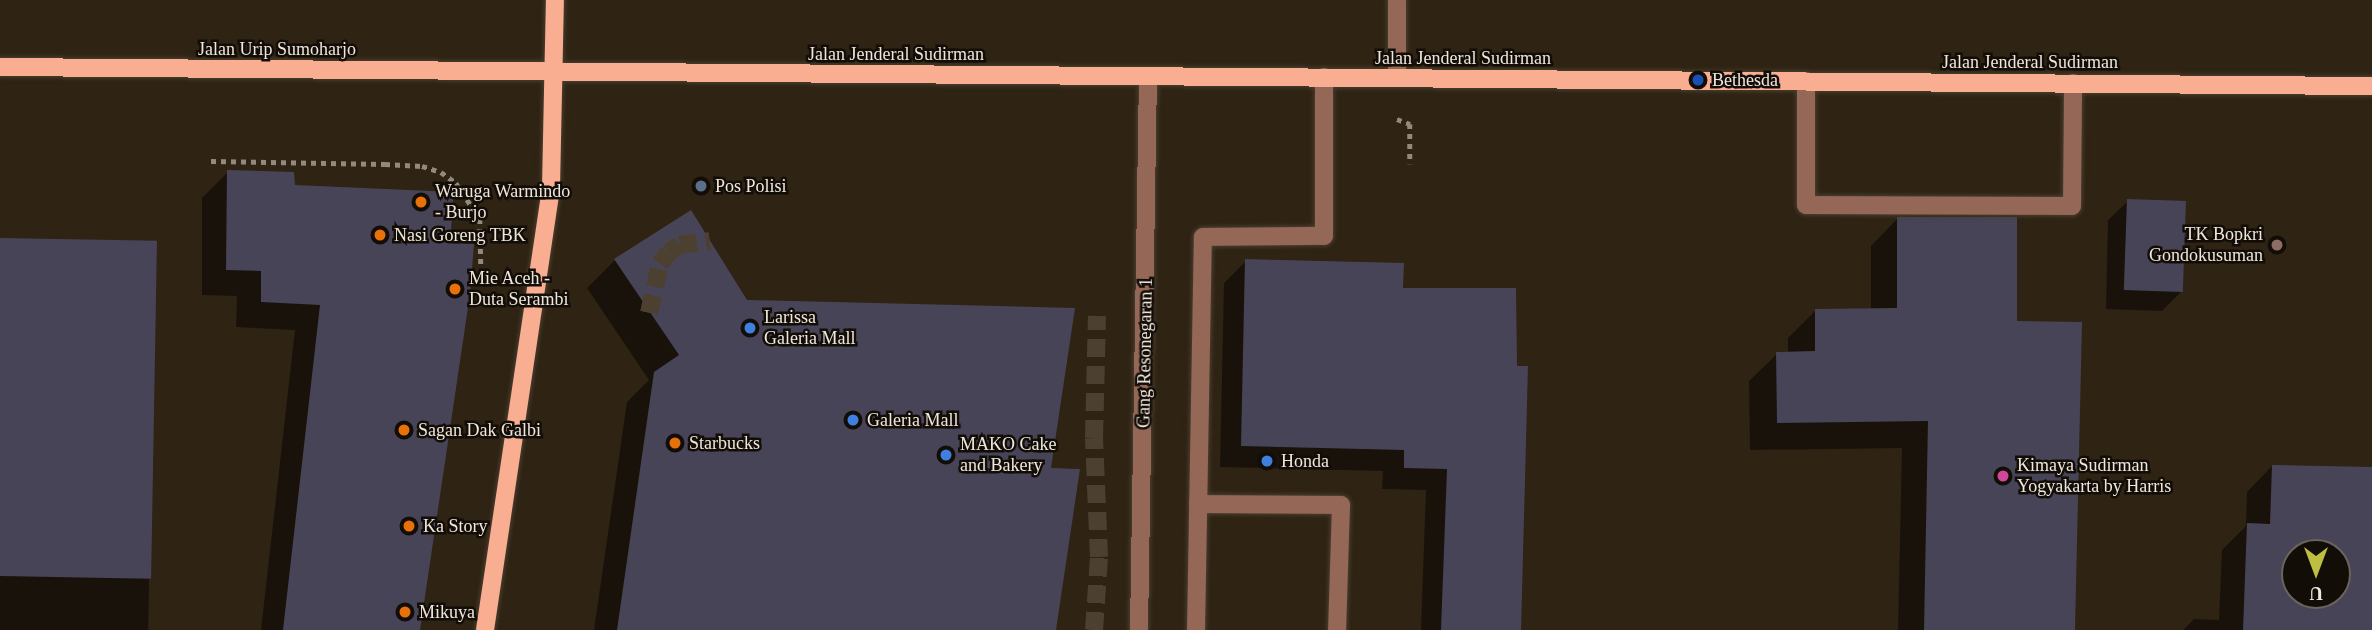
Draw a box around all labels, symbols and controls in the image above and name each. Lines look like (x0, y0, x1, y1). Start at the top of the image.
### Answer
street label: Jalan Urip Sumoharjo (198, 38, 356, 60)
street label: Jalan Jenderal Sudirman (808, 43, 984, 65)
street label: Jalan Jenderal Sudirman (1375, 47, 1551, 69)
street label: Jalan Jenderal Sudirman (1942, 51, 2118, 73)
place label: Bethesda (1712, 69, 1778, 91)
marker: Bethesda (1690, 72, 1706, 88)
place label: Pos Polisi (715, 175, 787, 197)
marker: Pos Polisi (693, 178, 709, 194)
place label: Waruga Warmindo - Burjo (435, 181, 571, 224)
marker: Waruga Warmindo - Burjo (413, 194, 429, 210)
place label: Nasi Goreng TBK (394, 224, 526, 246)
place label: TK Bopkri Gondokusuman (2149, 224, 2263, 266)
marker: Nasi Goreng TBK (372, 227, 388, 243)
marker: TK Bopkri Gondokusuman (2269, 237, 2285, 253)
place label: Mie Aceh - Duta Serambi (469, 268, 568, 310)
street label: Gang Resonegaran 1 (1133, 278, 1157, 428)
marker: Mie Aceh - Duta Serambi (447, 281, 463, 297)
place label: Larissa Galeria Mall (764, 307, 855, 350)
marker: Larissa Galeria Mall (742, 320, 758, 336)
place label: Galeria Mall (867, 409, 958, 431)
marker: Galeria Mall (845, 412, 861, 428)
place label: Sagan Dak Galbi (418, 419, 541, 441)
marker: Sagan Dak Galbi (396, 422, 412, 438)
place label: Starbucks (689, 432, 760, 454)
place label: MAKO Cake and Bakery (960, 434, 1056, 476)
marker: Starbucks (667, 435, 683, 451)
marker: MAKO Cake and Bakery (938, 447, 954, 463)
place label: Honda (1281, 450, 1329, 472)
marker: Honda (1259, 453, 1275, 469)
place label: Kimaya Sudirman Yogyakarta by Harris (2017, 455, 2171, 498)
marker: Kimaya Sudirman Yogyakarta by Harris (1995, 468, 2011, 484)
place label: Ka Story (423, 515, 487, 537)
marker: Ka Story (401, 518, 417, 534)
north arrow (2281, 539, 2351, 609)
text: U (2309, 583, 2323, 604)
place label: Mikuya (419, 601, 475, 623)
marker: Mikuya (397, 604, 413, 620)

